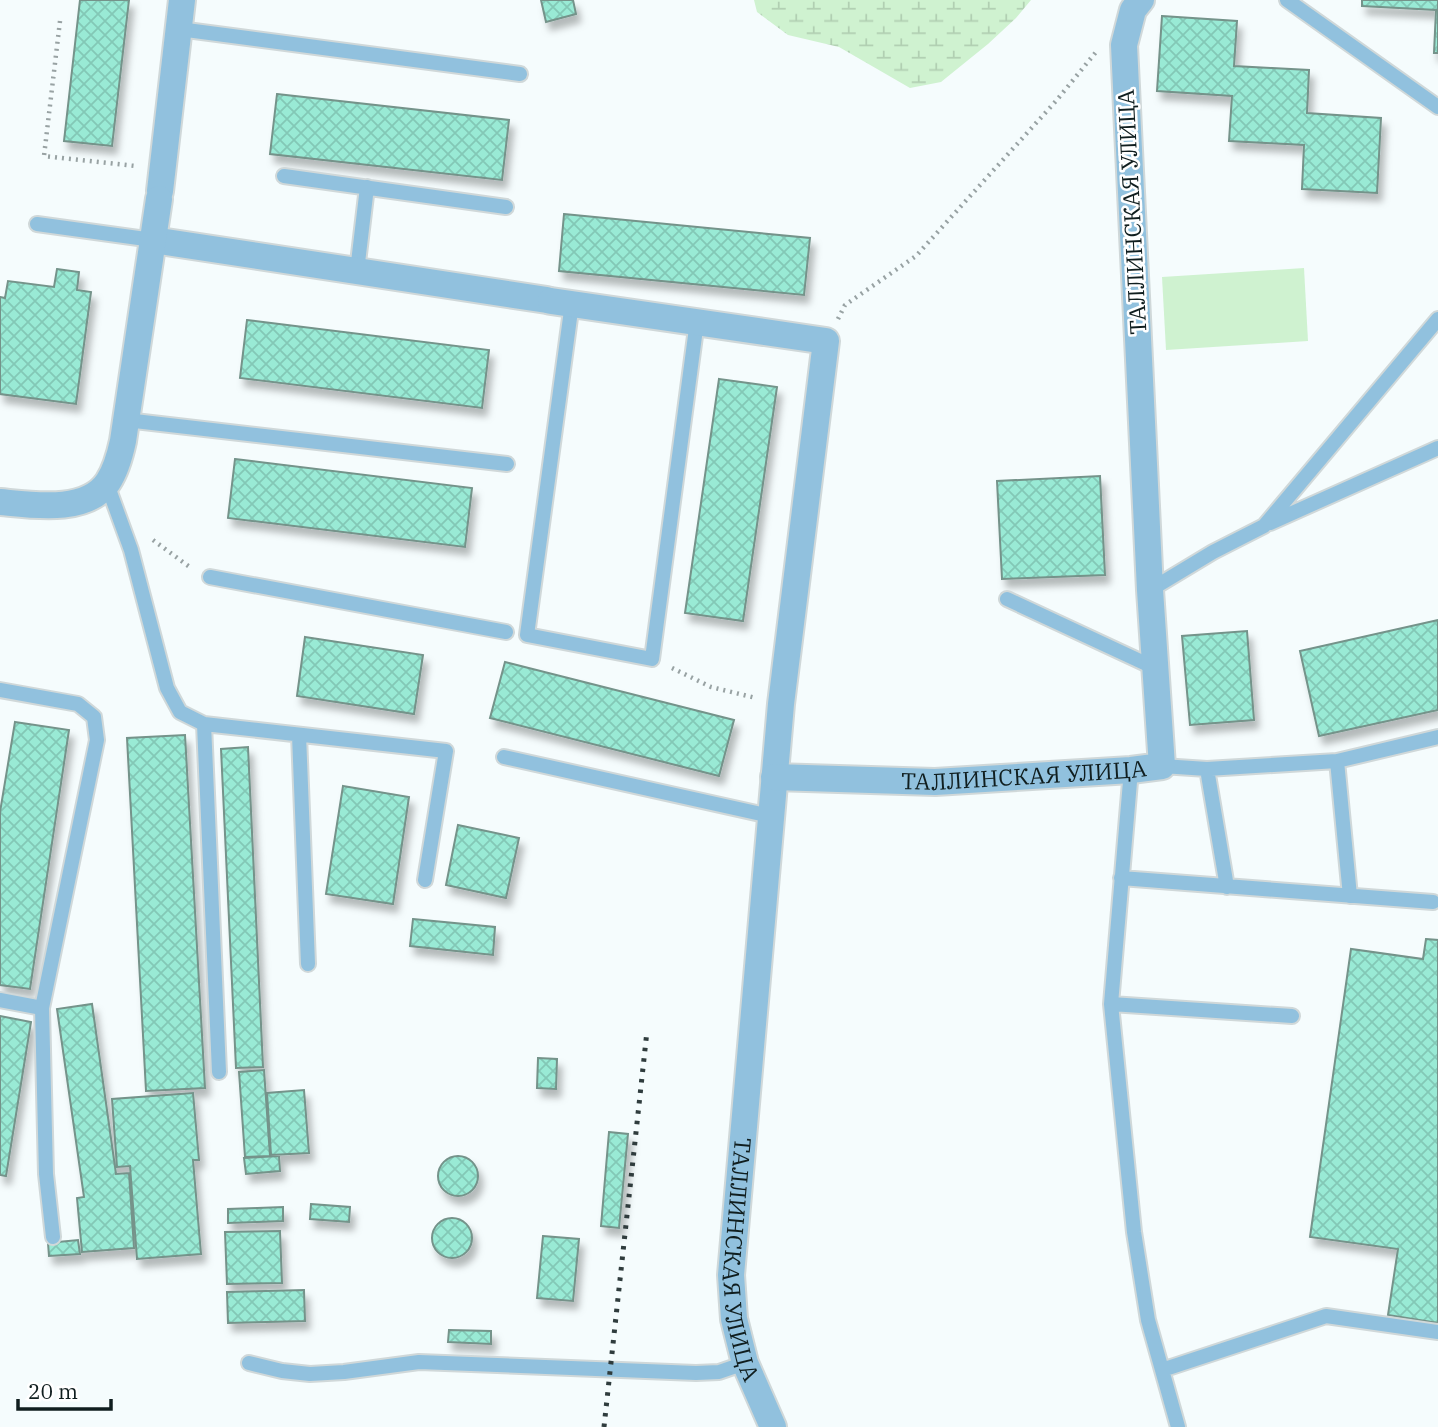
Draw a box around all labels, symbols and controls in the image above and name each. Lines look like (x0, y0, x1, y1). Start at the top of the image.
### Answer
street label: ТАЛЛИНСКАЯ УЛИЦА (1110, 88, 1152, 336)
street label: ТАЛЛИНСКАЯ УЛИЦА (901, 752, 1148, 796)
street label: ТАЛЛИНСКАЯ УЛИЦА (716, 1137, 767, 1386)
scale bar (18, 1368, 110, 1412)
text: 20 m (28, 1377, 78, 1405)

